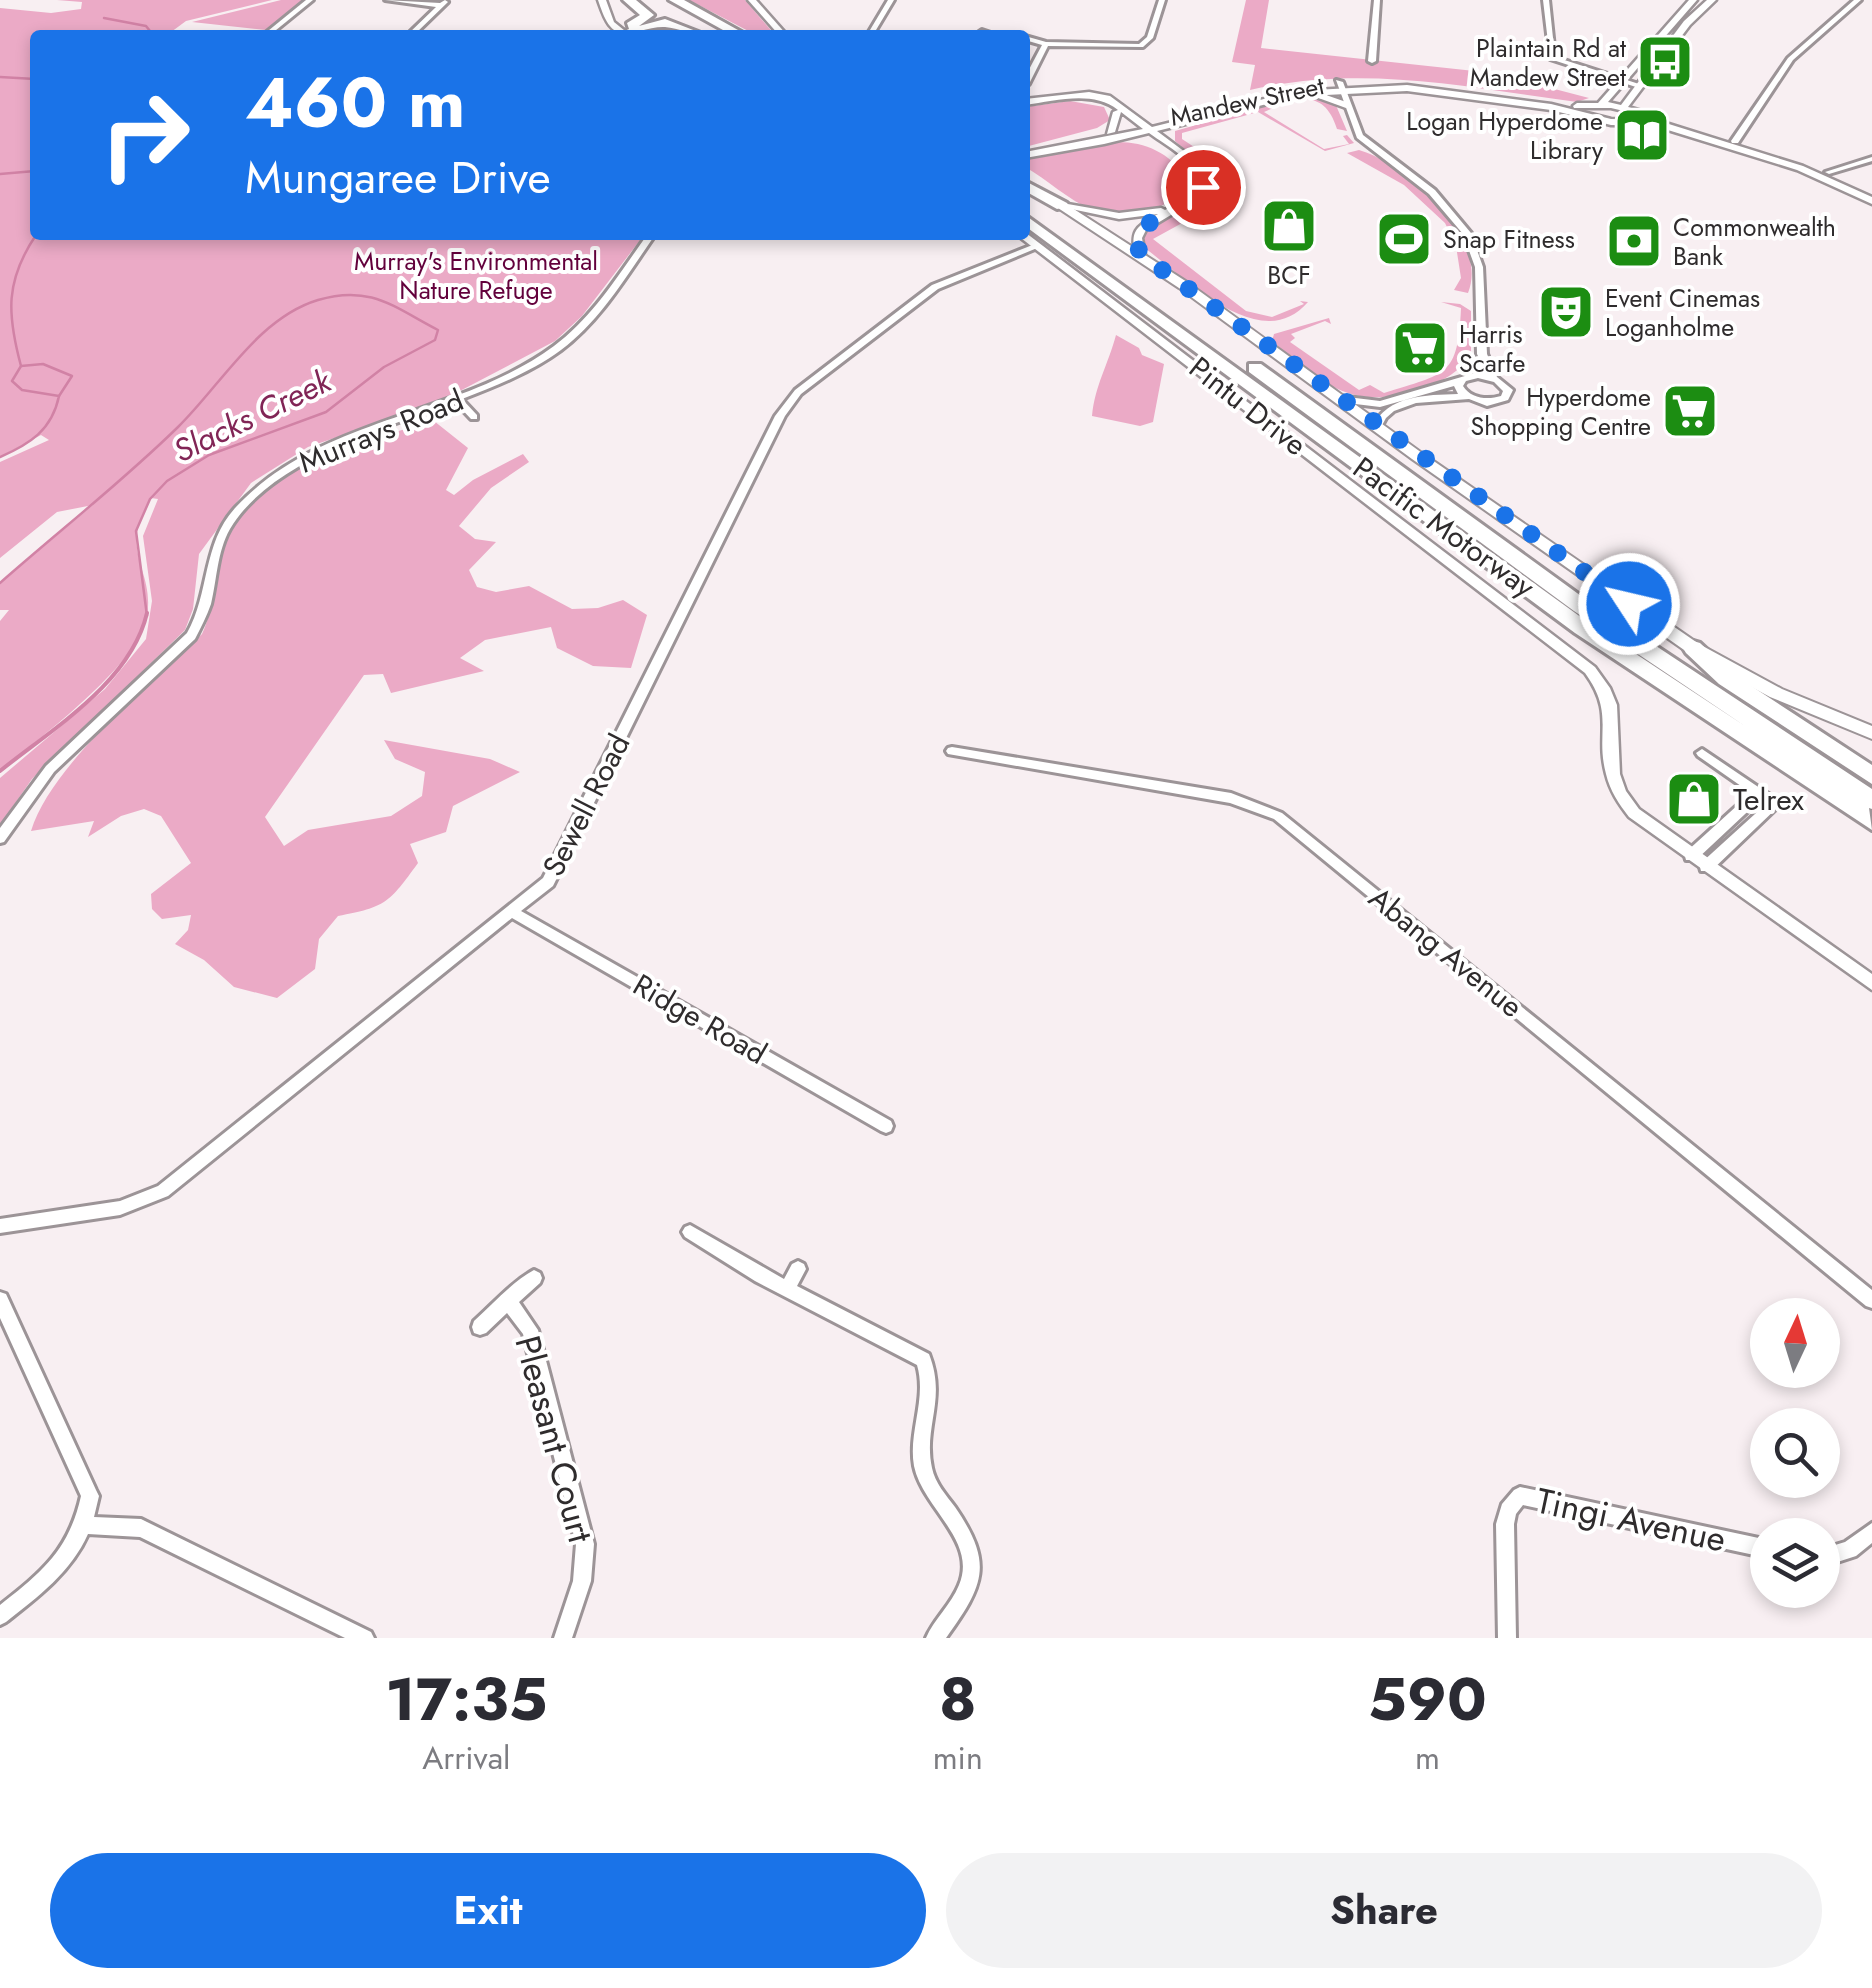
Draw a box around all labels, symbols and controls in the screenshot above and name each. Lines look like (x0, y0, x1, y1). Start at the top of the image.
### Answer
place label: Plaintain Rd at Mandew Street (1470, 30, 1626, 95)
bus stop icon: Plaintain Rd at Mandew Street (1635, 32, 1695, 92)
text: 460 m (245, 52, 465, 153)
street label: Mandew Street (1167, 67, 1327, 135)
icon: right (80, 70, 210, 200)
place label: Logan Hyperdome Library (1406, 103, 1603, 168)
library icon: Logan Hyperdome Library (1612, 105, 1672, 165)
text: Mungaree Drive (245, 145, 551, 210)
pin (1161, 145, 1246, 230)
icon: arrive (1176, 160, 1231, 215)
shop icon: BCF (1259, 196, 1319, 256)
sports icon: Snap Fitness (1374, 209, 1434, 269)
place label: Commonwealth Bank (1673, 209, 1836, 274)
bank icon: Commonwealth Bank (1604, 211, 1664, 271)
place label: Snap Fitness (1443, 221, 1575, 257)
park label: Murray's Environmental Nature Refuge (354, 243, 598, 308)
place label: BCF (1267, 257, 1311, 293)
place label: Event Cinemas Loganholme (1605, 280, 1760, 345)
theatre icon: Event Cinemas Loganholme (1536, 282, 1596, 342)
place label: Harris Scarfe (1459, 316, 1525, 381)
supermarket icon: Harris Scarfe (1390, 318, 1450, 378)
street label: Pintu Drive (1180, 346, 1316, 466)
water label: Slacks Creek (166, 358, 340, 474)
street label: Murrays Road (292, 378, 470, 484)
place label: Hyperdome Shopping Centre (1470, 379, 1651, 444)
supermarket icon: Hyperdome Shopping Centre (1660, 381, 1720, 441)
street label: Pacific Motorway (1344, 446, 1544, 608)
position arrow (1577, 552, 1681, 656)
street label: Sewell Road (532, 726, 640, 884)
shop icon: Telrex (1664, 769, 1724, 829)
place label: Telrex (1733, 778, 1804, 821)
street label: Abang Avenue (1360, 877, 1532, 1027)
street label: Ridge Road (625, 963, 775, 1075)
north arrow (1750, 1298, 1840, 1388)
map controls (1750, 1298, 1840, 1608)
street label: Pleasant Court (502, 1330, 606, 1549)
button: search (1750, 1408, 1840, 1498)
street label: Tingi Avenue (1532, 1476, 1730, 1564)
button: layers (1750, 1518, 1840, 1608)
text: 17:35 (385, 1656, 547, 1743)
text: 8 (939, 1656, 977, 1743)
text: 590 (1368, 1656, 1487, 1743)
text: Arrival (422, 1735, 510, 1781)
text: min (933, 1735, 983, 1781)
text: m (1415, 1735, 1440, 1781)
button: Exit (50, 1853, 926, 1968)
button: Share (946, 1853, 1822, 1968)

